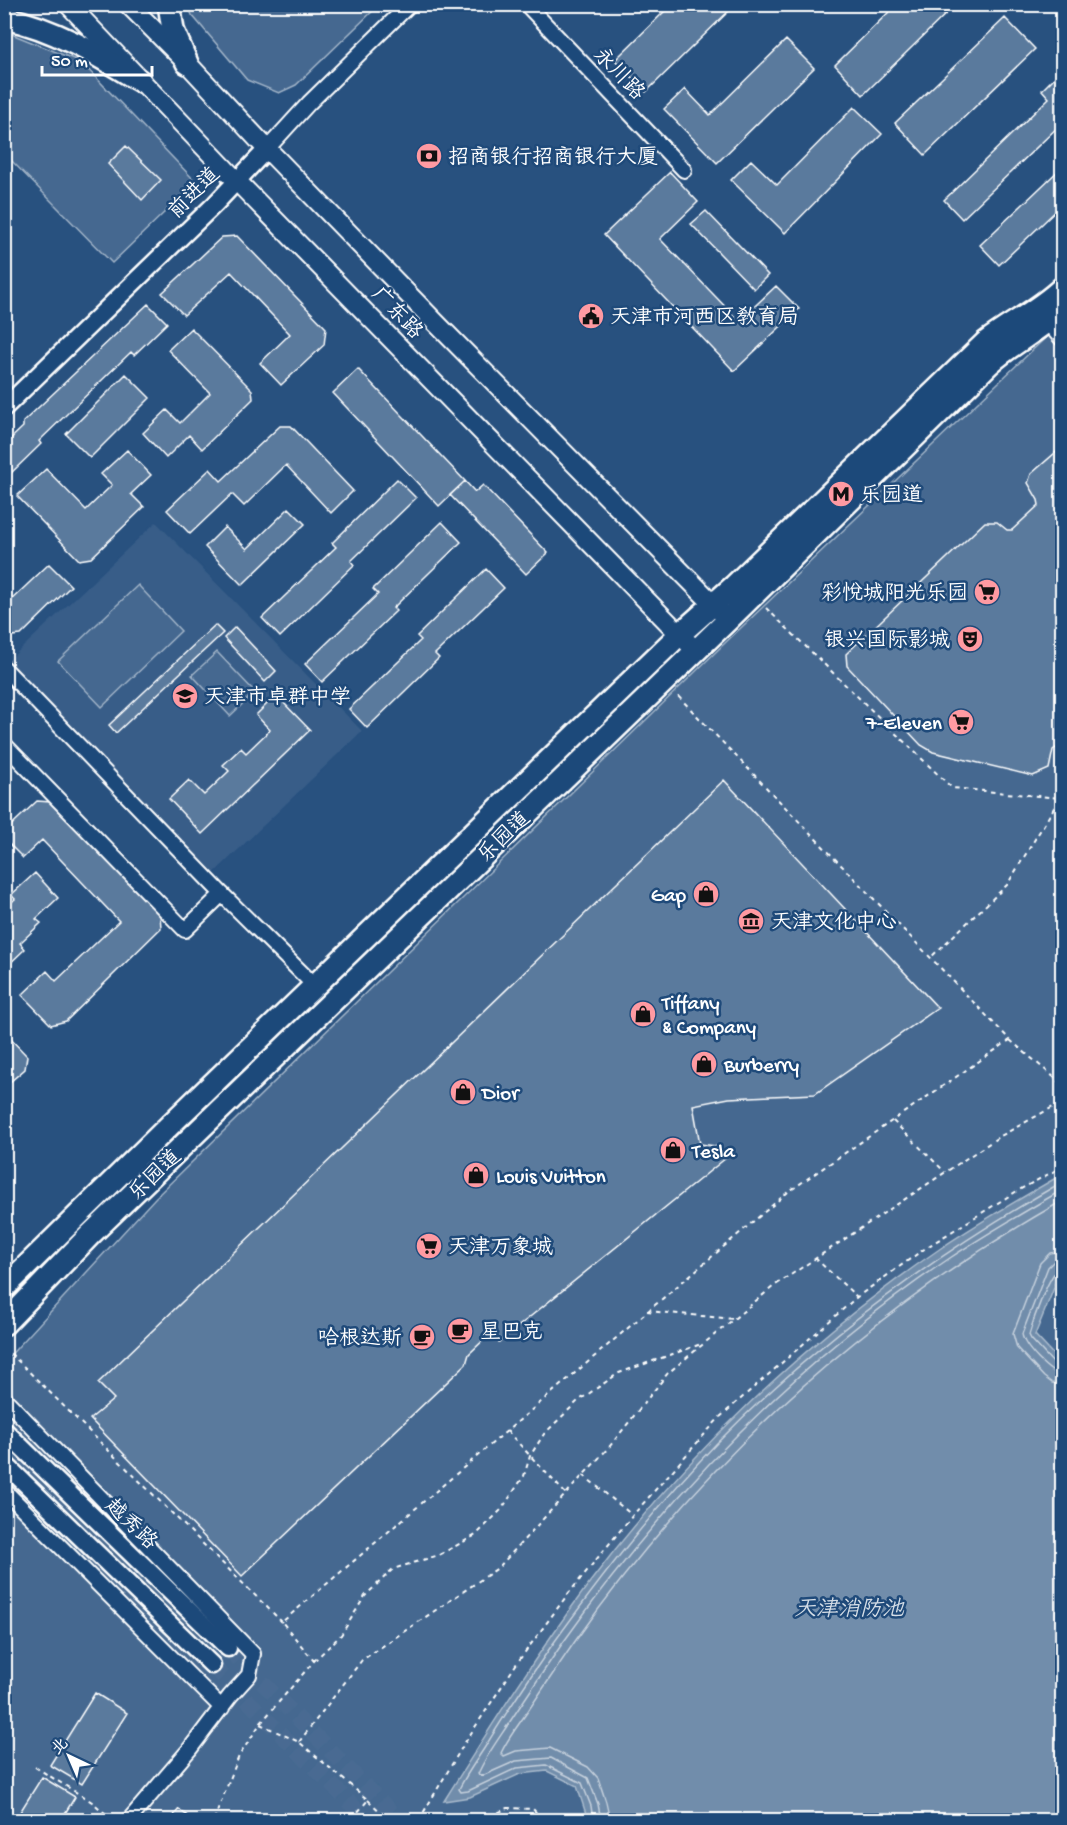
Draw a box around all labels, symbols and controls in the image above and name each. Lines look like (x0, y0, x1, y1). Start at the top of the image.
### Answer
scale bar (42, 39, 152, 77)
street label: 永川路 (587, 43, 650, 107)
text: 50 m (51, 52, 88, 73)
bank icon: 招商银行招商银行大厦 (414, 141, 444, 171)
place label: 招商银行招商银行大厦 (448, 146, 658, 172)
street label: 前进道 (163, 162, 227, 226)
street label: 广东路 (365, 282, 428, 346)
public building icon: 天津市河西区教育局 (576, 301, 606, 331)
place label: 天津市河西区教育局 (610, 305, 799, 332)
metro station icon: 乐园道 (826, 479, 856, 509)
place label: 乐园道 (860, 484, 923, 510)
supermarket icon: 彩悦城阳光乐园 (972, 577, 1002, 607)
place label: 彩悦城阳光乐园 (821, 581, 968, 608)
theatre icon: 银兴国际影城 (955, 624, 985, 654)
place label: 银兴国际影城 (824, 629, 950, 655)
school or university icon: 天津市卓群中学 (170, 681, 200, 711)
place label: 天津市卓群中学 (204, 685, 351, 712)
supermarket icon: 7-Eleven (946, 707, 976, 737)
place label: 7-Eleven (865, 713, 942, 738)
street label: 乐园道 (473, 807, 537, 869)
shop icon: Gap (691, 879, 721, 909)
place label: Gap (651, 885, 687, 910)
museum icon: 天津文化中心 (736, 906, 766, 936)
place label: 天津文化中心 (771, 910, 897, 937)
place label: Tiffany & Company (661, 993, 756, 1042)
shop icon: Tiffany & Company (628, 999, 658, 1029)
shop icon: Burberry (689, 1049, 719, 1079)
place label: Burberry (723, 1055, 799, 1080)
shop icon: Dior (448, 1077, 478, 1107)
place label: Dior (480, 1083, 520, 1108)
shop icon: Tesla (658, 1135, 688, 1165)
place label: Tesla (691, 1141, 736, 1166)
street label: 乐园道 (124, 1145, 188, 1207)
shop icon: Louis Vuitton (461, 1160, 491, 1190)
place label: Louis Vuitton (496, 1166, 606, 1191)
supermarket icon: 天津万象城 (414, 1231, 444, 1261)
place label: 天津万象城 (448, 1235, 553, 1262)
cafe icon: 星巴克 (445, 1316, 475, 1346)
place label: 星巴克 (480, 1320, 543, 1347)
cafe icon: 哈根达斯 (407, 1322, 437, 1352)
place label: 哈根达斯 (318, 1326, 402, 1353)
street label: 越秀路 (98, 1493, 162, 1556)
water label: 天津消防池 (794, 1597, 905, 1624)
north arrow (39, 1726, 99, 1786)
text: 北 (48, 1735, 73, 1760)

